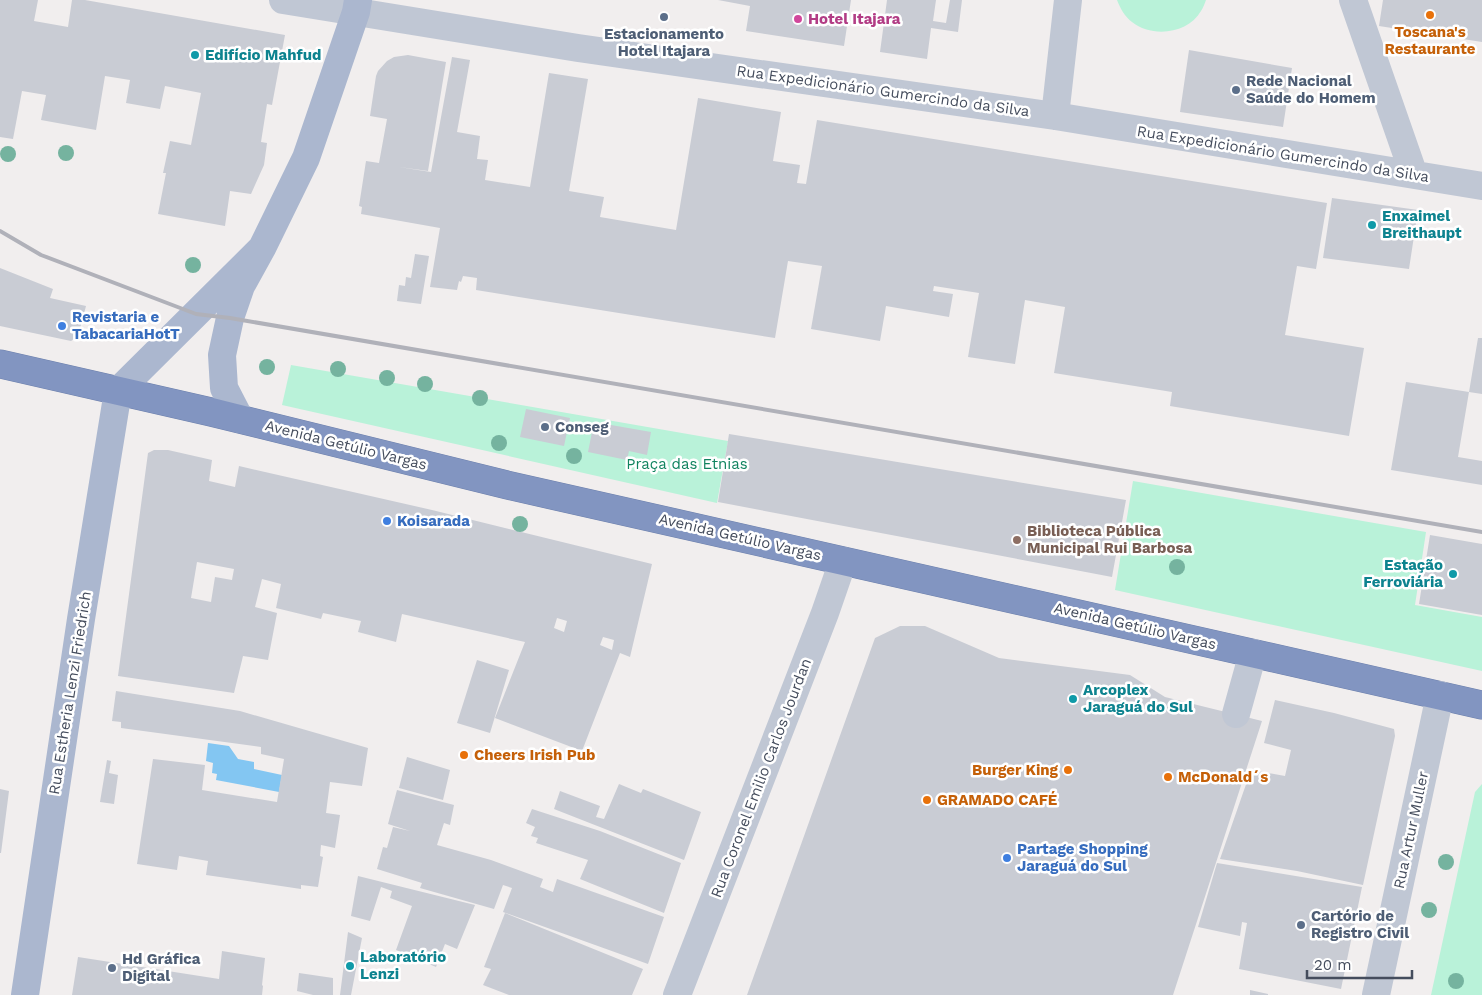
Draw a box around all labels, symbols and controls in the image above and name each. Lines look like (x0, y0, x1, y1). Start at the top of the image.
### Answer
marker: Toscana's Restaurante (1424, 9, 1436, 21)
place label: Hotel Itajara (808, 10, 901, 28)
marker: Estacionamento Hotel Itajara (658, 11, 670, 23)
marker: Hotel Itajara (792, 13, 804, 25)
place label: Toscana's Restaurante (1384, 23, 1476, 58)
place label: Estacionamento Hotel Itajara (604, 25, 724, 60)
place label: Edifício Mahfud (205, 46, 321, 64)
marker: Edifício Mahfud (189, 49, 201, 61)
street label: Rua Expedicionário Gumercindo da Silva (735, 62, 1031, 121)
place label: Rede Nacional Saúde do Homem (1246, 72, 1376, 107)
marker: Rede Nacional Saúde do Homem (1230, 84, 1242, 96)
street label: Rua Expedicionário Gumercindo da Silva (1136, 122, 1431, 186)
place label: Enxaimel Breithaupt (1382, 207, 1462, 242)
marker: Enxaimel Breithaupt (1366, 219, 1378, 231)
place label: Revistaria e TabacariaHotT (72, 308, 180, 343)
marker: Revistaria e TabacariaHotT (56, 320, 68, 332)
street label: Avenida Getúlio Vargas (263, 416, 429, 474)
place label: Conseg (555, 418, 609, 436)
marker: Conseg (539, 421, 551, 433)
park label: Praça das Etnias (626, 455, 748, 473)
street label: Avenida Getúlio Vargas (657, 510, 823, 564)
place label: Koisarada (397, 512, 470, 530)
marker: Koisarada (381, 515, 393, 527)
place label: Biblioteca Pública Municipal Rui Barbosa (1027, 522, 1192, 557)
marker: Biblioteca Pública Municipal Rui Barbosa (1011, 534, 1023, 546)
place label: Estação Ferroviária (1363, 556, 1443, 591)
marker: Estação Ferroviária (1447, 568, 1459, 580)
street label: Rua Estheria Lenzi Friedrich (45, 590, 95, 796)
street label: Avenida Getúlio Vargas (1052, 599, 1218, 653)
street label: Rua Coronel Emilio Carlos Jourdan (707, 656, 815, 900)
place label: Arcoplex Jaraguá do Sul (1083, 681, 1193, 716)
marker: Arcoplex Jaraguá do Sul (1067, 693, 1079, 705)
place label: Cheers Irish Pub (474, 746, 595, 764)
marker: Cheers Irish Pub (458, 749, 470, 761)
place label: Burger King (972, 761, 1059, 779)
marker: Burger King (1062, 764, 1074, 776)
place label: McDonald´s (1178, 768, 1268, 786)
street label: Rua Artur Muller (1390, 770, 1432, 890)
marker: McDonald´s (1162, 771, 1174, 783)
place label: GRAMADO CAFÉ (937, 791, 1057, 809)
marker: GRAMADO CAFÉ (921, 794, 933, 806)
place label: Partage Shopping Jaraguá do Sul (1017, 840, 1148, 875)
marker: Partage Shopping Jaraguá do Sul (1001, 852, 1013, 864)
place label: Cartório de Registro Civil (1311, 907, 1409, 942)
marker: Cartório de Registro Civil (1295, 919, 1307, 931)
place label: Laboratório Lenzi (360, 948, 446, 983)
scale bar (1307, 948, 1412, 980)
place label: Hd Gráfica Digital (122, 950, 201, 985)
text: 20 m (1314, 956, 1352, 974)
marker: Laboratório Lenzi (344, 960, 356, 972)
marker: Hd Gráfica Digital (106, 962, 118, 974)

